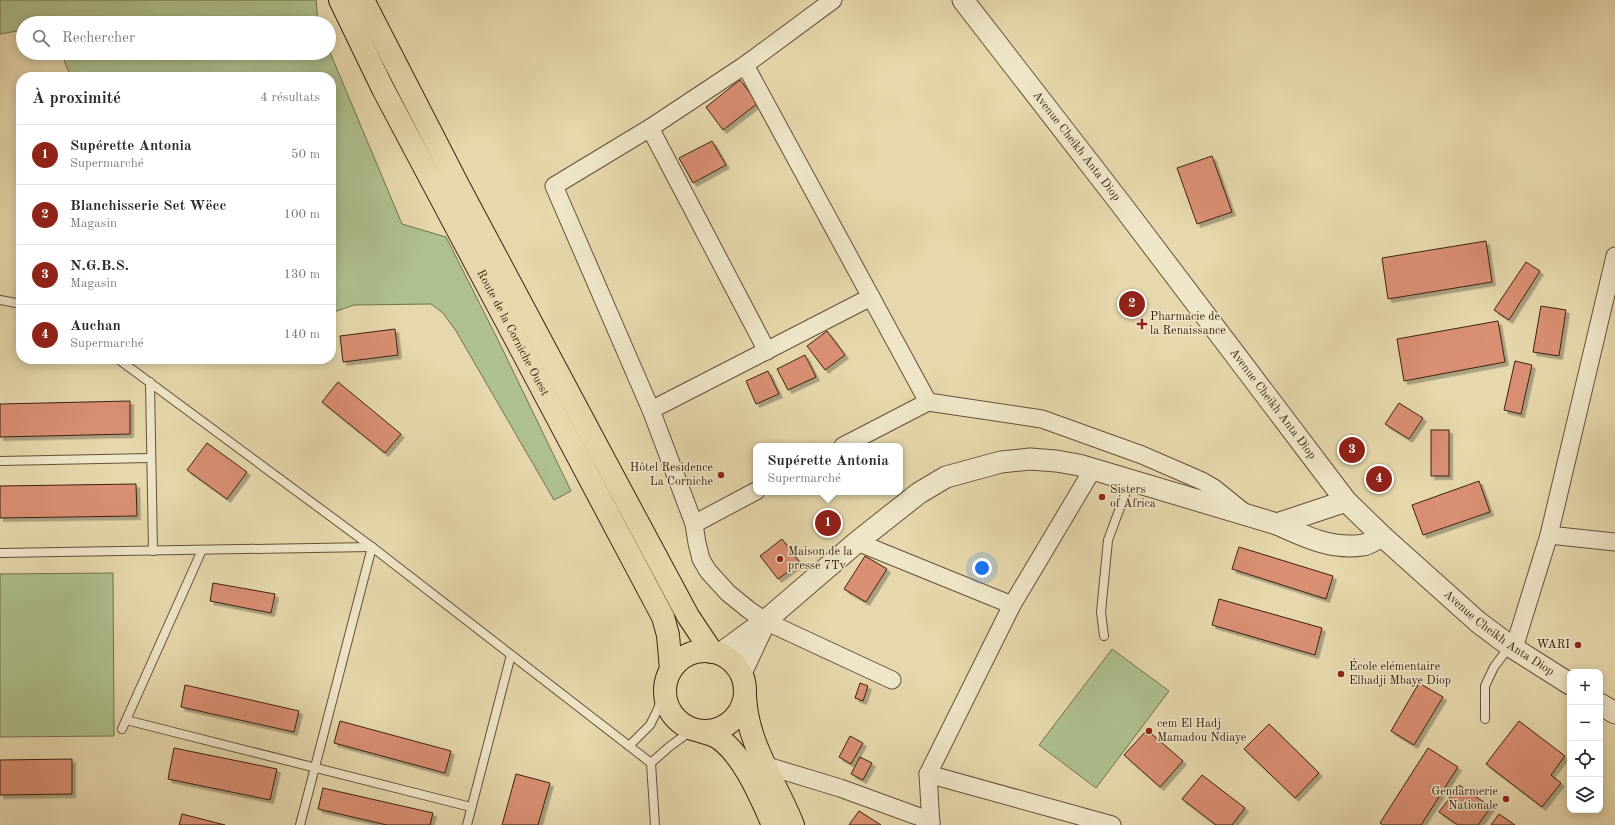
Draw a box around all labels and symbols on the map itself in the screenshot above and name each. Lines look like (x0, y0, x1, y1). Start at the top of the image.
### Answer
street label: Avenue Cheikh Anta Diop (1030, 89, 1122, 203)
street label: Route de la Corniche Ouest (474, 268, 551, 398)
pin: 2 (1119, 289, 1145, 319)
place label: Pharmacie de la Renaissance (1150, 311, 1226, 337)
marker: Pharmacie de la Renaissance (1137, 319, 1147, 329)
street label: Avenue Cheikh Anta Diop (1227, 347, 1318, 461)
pin: 3 (1339, 435, 1365, 465)
place label: Hôtel Residence La Corniche (630, 462, 713, 488)
pin: 4 (1366, 464, 1392, 494)
marker: Hôtel Residence La Corniche (716, 470, 726, 480)
place label: Sisters of Africa (1110, 484, 1156, 510)
marker: Sisters of Africa (1097, 492, 1107, 502)
pin: 1 (815, 508, 841, 538)
place label: Maison de la presse 7Tv (788, 546, 853, 572)
marker: Maison de la presse 7Tv (775, 554, 785, 564)
your location (972, 558, 992, 578)
street label: Avenue Cheikh Anta Diop (1441, 588, 1556, 678)
place label: WARI (1536, 639, 1570, 651)
marker: WARI (1573, 640, 1583, 650)
place label: École elémentaire Elhadji Mbaye Diop (1349, 658, 1451, 687)
marker: École elémentaire Elhadji Mbaye Diop (1336, 669, 1346, 679)
place label: cem El Hadj Mamadou Ndiaye (1157, 718, 1247, 744)
marker: cem El Hadj Mamadou Ndiaye (1144, 726, 1154, 736)
place label: Gendarmerie Nationale (1432, 786, 1498, 812)
marker: Gendarmerie Nationale (1501, 794, 1511, 804)

